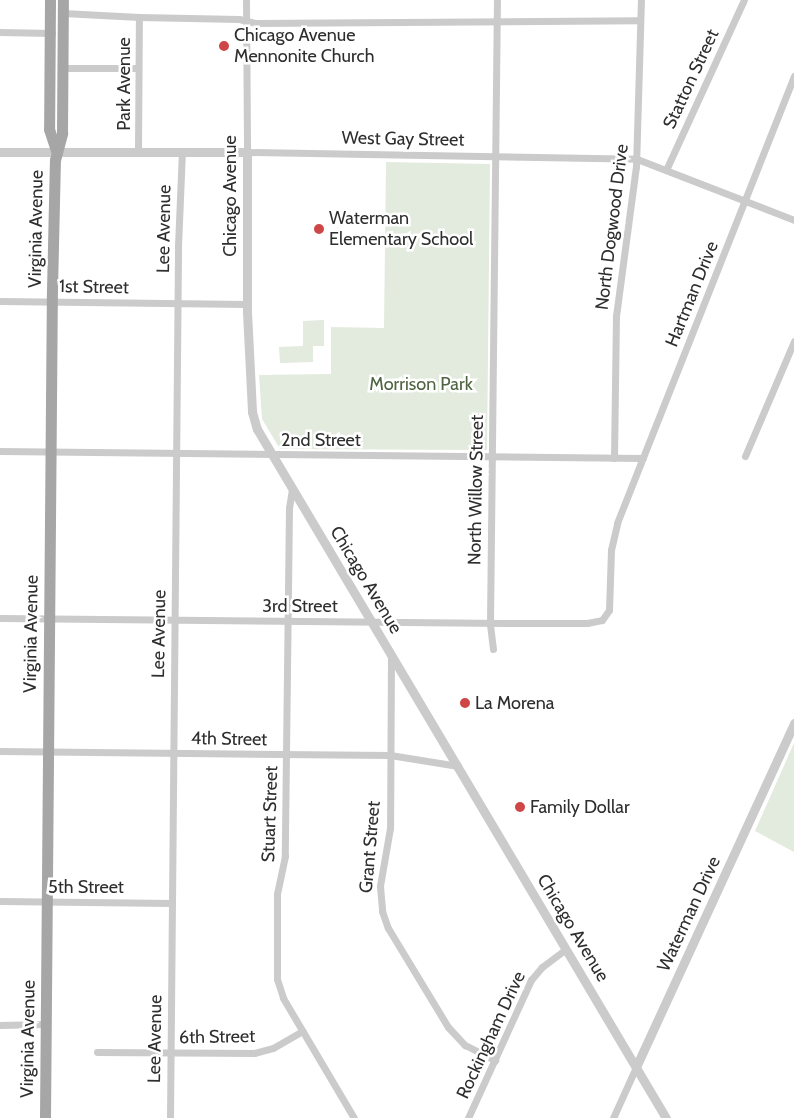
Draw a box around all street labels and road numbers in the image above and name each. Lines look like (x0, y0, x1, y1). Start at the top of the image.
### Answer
street label: Statton Street (659, 26, 723, 132)
street label: Park Avenue (113, 37, 135, 131)
street label: West Gay Street (341, 127, 465, 151)
street label: Chicago Avenue (219, 135, 241, 257)
street label: North Dogwood Drive (591, 143, 633, 311)
street label: Virginia Avenue (24, 170, 48, 288)
street label: Lee Avenue (152, 185, 176, 273)
street label: Hartman Drive (661, 238, 723, 350)
street label: 1st Street (59, 276, 129, 298)
street label: North Willow Street (464, 415, 488, 565)
street label: 2nd Street (281, 429, 361, 451)
street label: Chicago Avenue (325, 522, 407, 638)
street label: Virginia Avenue (19, 575, 43, 693)
street label: Lee Avenue (147, 590, 171, 678)
street label: 3rd Street (262, 595, 338, 617)
street label: 4th Street (191, 728, 267, 750)
street label: Stuart Street (258, 765, 282, 863)
street label: Grant Street (355, 800, 385, 894)
street label: Waterman Drive (653, 853, 725, 975)
street label: Chicago Avenue (532, 870, 614, 986)
street label: 5th Street (48, 876, 124, 898)
street label: Rockingham Drive (452, 968, 530, 1102)
street label: Virginia Avenue (16, 980, 40, 1098)
street label: Lee Avenue (143, 995, 167, 1083)
street label: 6th Street (179, 1026, 255, 1048)

